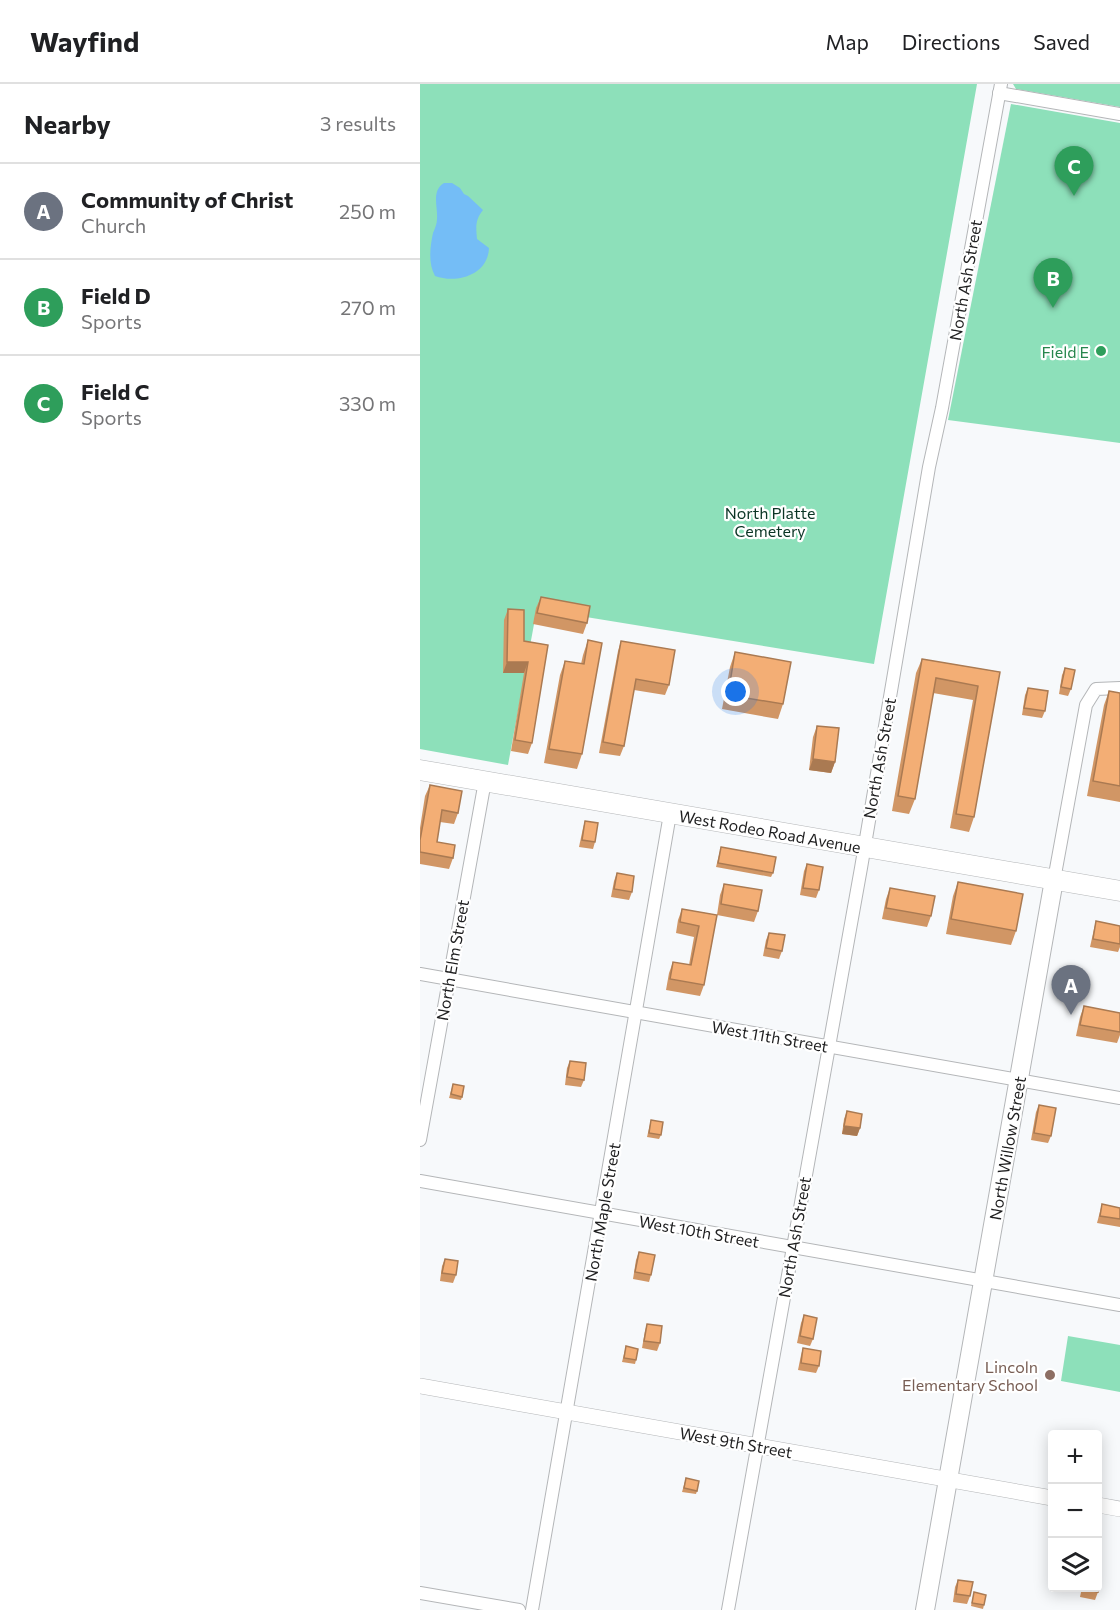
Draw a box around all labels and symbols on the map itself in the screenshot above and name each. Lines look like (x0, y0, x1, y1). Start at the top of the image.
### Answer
pin: C (1054, 147, 1094, 196)
street label: North Ash Street (945, 218, 985, 342)
pin: B (1034, 258, 1072, 308)
place label: Field E (1041, 342, 1089, 361)
marker: Field E (1094, 344, 1108, 358)
park label: North Platte Cemetery (725, 503, 815, 540)
your location (721, 677, 750, 706)
street label: North Ash Street (859, 696, 899, 820)
street label: West Rodeo Road Avenue (678, 806, 862, 856)
street label: North Elm Street (432, 898, 472, 1022)
pin: A (1052, 966, 1090, 1015)
street label: West 11th Street (710, 1016, 830, 1056)
street label: North Willow Street (985, 1074, 1029, 1221)
street label: North Maple Street (580, 1141, 624, 1283)
street label: North Ash Street (774, 1175, 814, 1299)
street label: West 10th Street (637, 1211, 761, 1251)
place label: Lincoln Elementary School (902, 1357, 1038, 1394)
marker: Lincoln Elementary School (1043, 1368, 1057, 1382)
street label: West 9th Street (678, 1423, 794, 1461)

